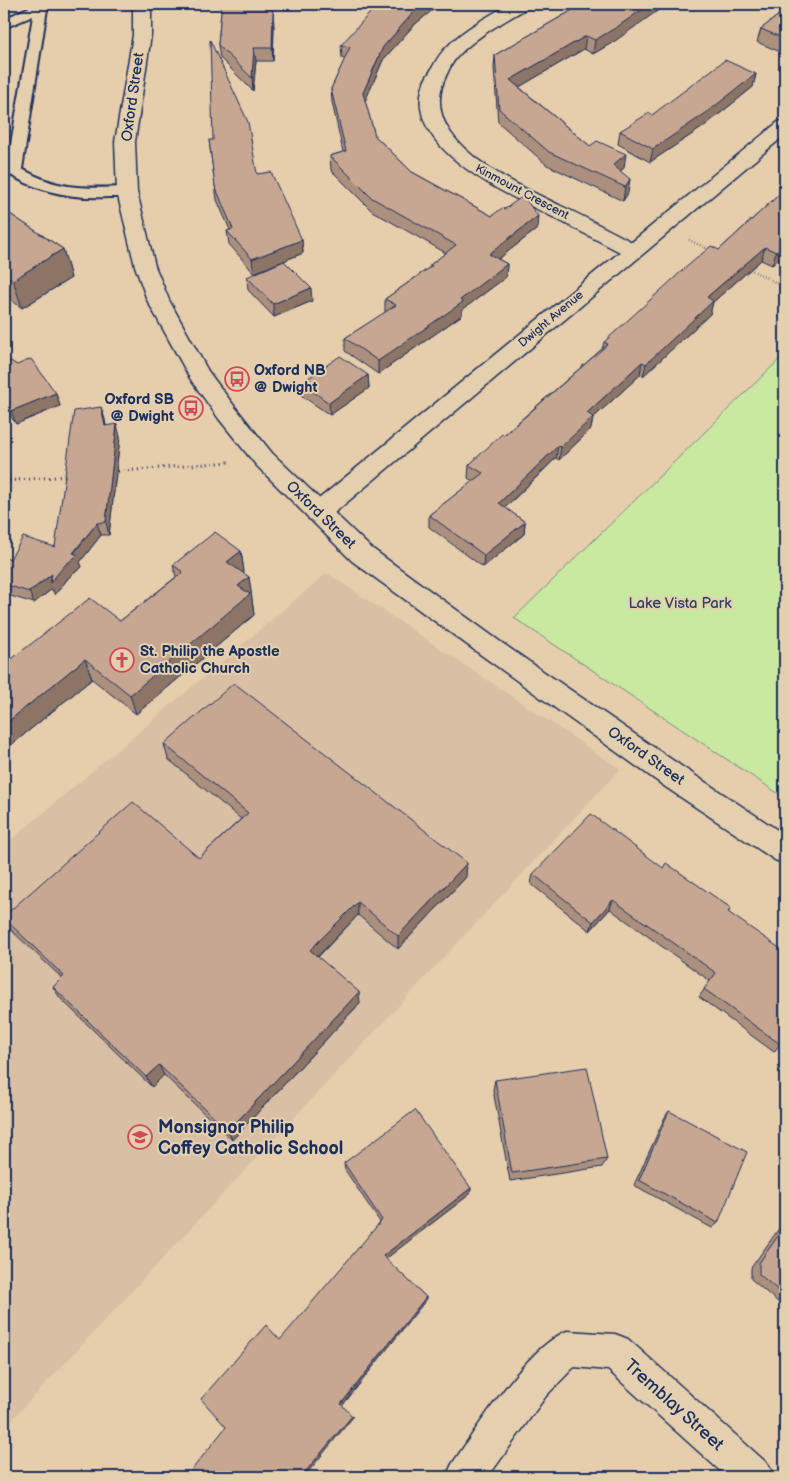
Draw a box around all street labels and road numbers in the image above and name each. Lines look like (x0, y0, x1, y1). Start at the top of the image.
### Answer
street label: Oxford Street (117, 51, 149, 143)
street label: Kinmount Crescent (473, 161, 572, 223)
street label: Dwight Avenue (515, 287, 587, 351)
street label: Oxford Street (282, 477, 360, 553)
street label: Oxford Street (604, 722, 689, 790)
street label: Tremblay Street (620, 1355, 729, 1456)

